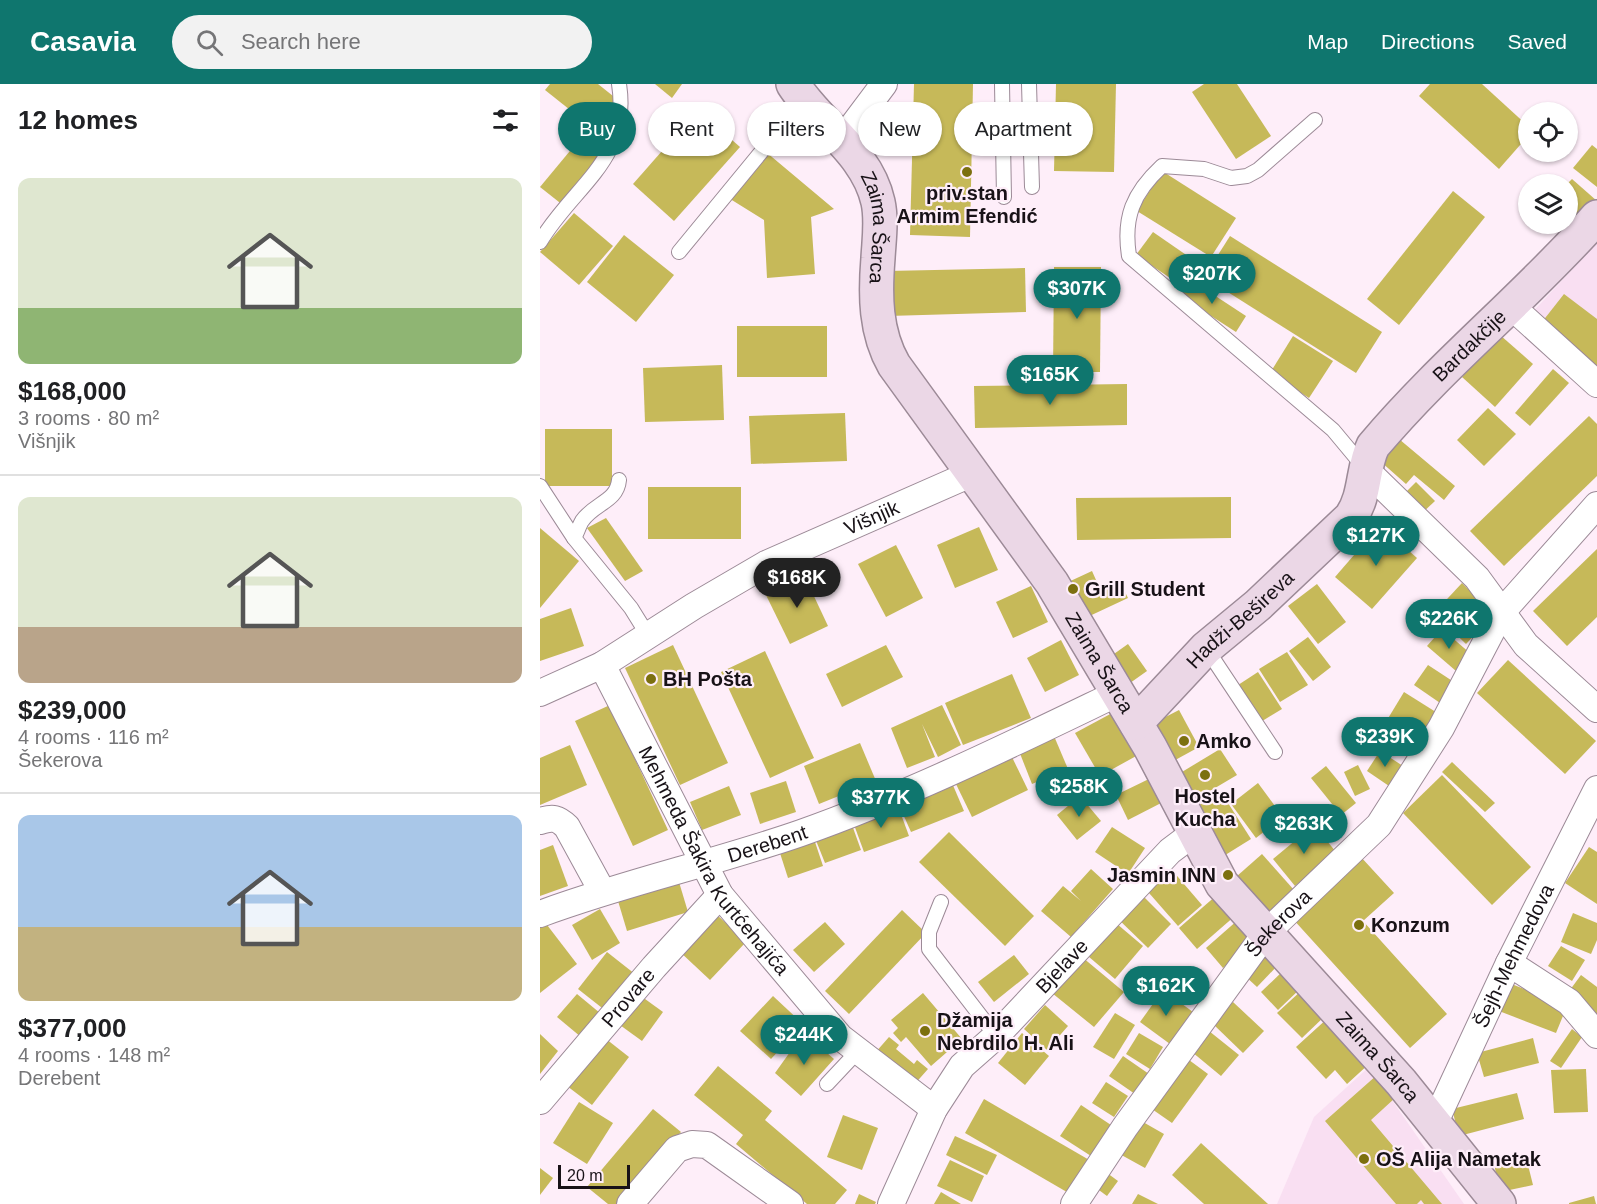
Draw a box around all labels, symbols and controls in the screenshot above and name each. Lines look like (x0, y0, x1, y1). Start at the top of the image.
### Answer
search box (172, 15, 592, 69)
text: Casavia (30, 26, 136, 57)
icon: search (193, 26, 226, 59)
text: Search here (241, 29, 361, 54)
text: Map (1307, 30, 1348, 53)
text: Directions (1381, 30, 1474, 53)
text: Saved (1507, 30, 1567, 53)
chip: Buy (558, 102, 636, 156)
chip: Rent (648, 102, 735, 156)
chip: Filters (747, 102, 846, 156)
chip: New (858, 102, 942, 156)
chip: Apartment (954, 102, 1093, 156)
map controls (1518, 102, 1578, 234)
button: locate (1518, 102, 1578, 162)
icon: filters (489, 104, 522, 137)
text: 12 homes (18, 105, 138, 135)
marker: priv.stan Armim Efendić (960, 165, 974, 179)
street label: Zaima Šarca (857, 168, 891, 285)
button: layers (1518, 174, 1578, 234)
place label: priv.stan Armim Efendić (896, 182, 1038, 227)
icon: home (216, 217, 324, 325)
pin: $207K (1170, 254, 1254, 305)
text: $207K (1183, 262, 1241, 284)
pin: $307K (1035, 269, 1119, 320)
text: $307K (1048, 277, 1106, 299)
street label: Bardakčije (1428, 305, 1510, 386)
pin: $165K (1008, 355, 1092, 406)
text: $165K (1021, 363, 1079, 385)
text: $168,000 (18, 376, 126, 406)
text: 3 rooms · 80 m² (18, 407, 159, 429)
text: Višnjik (18, 430, 75, 452)
street label: Višnjik (841, 496, 903, 539)
pin: $127K (1334, 516, 1418, 567)
text: $127K (1347, 524, 1405, 546)
icon: home (216, 536, 324, 644)
pin: $168K (755, 558, 839, 609)
text: $168K (768, 566, 826, 588)
street label: Hadži-Bešireva (1182, 566, 1299, 673)
place label: Grill Student (1085, 578, 1205, 600)
marker: Grill Student (1066, 582, 1080, 596)
pin: $226K (1407, 599, 1491, 650)
text: $226K (1420, 607, 1478, 629)
street label: Zaima Šarca (1061, 608, 1139, 718)
place label: BH Pošta (663, 668, 753, 690)
marker: BH Pošta (644, 672, 658, 686)
text: $239,000 (18, 695, 126, 725)
pin: $239K (1343, 717, 1427, 768)
text: $239K (1356, 725, 1414, 747)
text: 4 rooms · 116 m² (18, 726, 169, 748)
place label: Amko (1196, 730, 1252, 752)
marker: Amko (1177, 734, 1191, 748)
street label: Mehmeda Šakira Kurtćehajića (634, 742, 794, 980)
text: Šekerova (18, 749, 103, 771)
pin: $258K (1037, 767, 1121, 818)
marker: Hostel Kucha (1198, 768, 1212, 782)
text: $258K (1050, 775, 1108, 797)
pin: $377K (839, 778, 923, 829)
place label: Hostel Kucha (1174, 785, 1236, 830)
text: $377K (852, 786, 910, 808)
pin: $263K (1262, 804, 1346, 855)
text: $263K (1275, 812, 1333, 834)
street label: Derebent (725, 821, 811, 867)
icon: home (216, 854, 324, 962)
place label: Jasmin INN (1107, 864, 1216, 886)
marker: Jasmin INN (1221, 868, 1235, 882)
street label: Šejh-Mehmedova (1470, 880, 1558, 1031)
street label: Šekerova (1242, 884, 1316, 961)
place label: Konzum (1371, 914, 1450, 936)
marker: Konzum (1352, 918, 1366, 932)
street label: Bjelave (1031, 935, 1092, 997)
street label: Provare (597, 964, 659, 1031)
pin: $162K (1124, 966, 1208, 1017)
text: $162K (1137, 974, 1195, 996)
street label: Zaima Šarca (1332, 1007, 1424, 1107)
place label: Džamija Nebrdilo H. Ali (937, 1009, 1074, 1054)
text: $377,000 (18, 1013, 126, 1043)
pin: $244K (762, 1015, 846, 1066)
text: $244K (775, 1023, 833, 1045)
marker: Džamija Nebrdilo H. Ali (918, 1024, 932, 1038)
text: 4 rooms · 148 m² (18, 1044, 170, 1066)
text: Derebent (18, 1067, 100, 1089)
place label: OŠ Alija Nametak (1376, 1147, 1542, 1170)
marker: OŠ Alija Nametak (1357, 1152, 1371, 1166)
scale bar (558, 1162, 630, 1190)
text: 20 m (567, 1167, 603, 1184)

